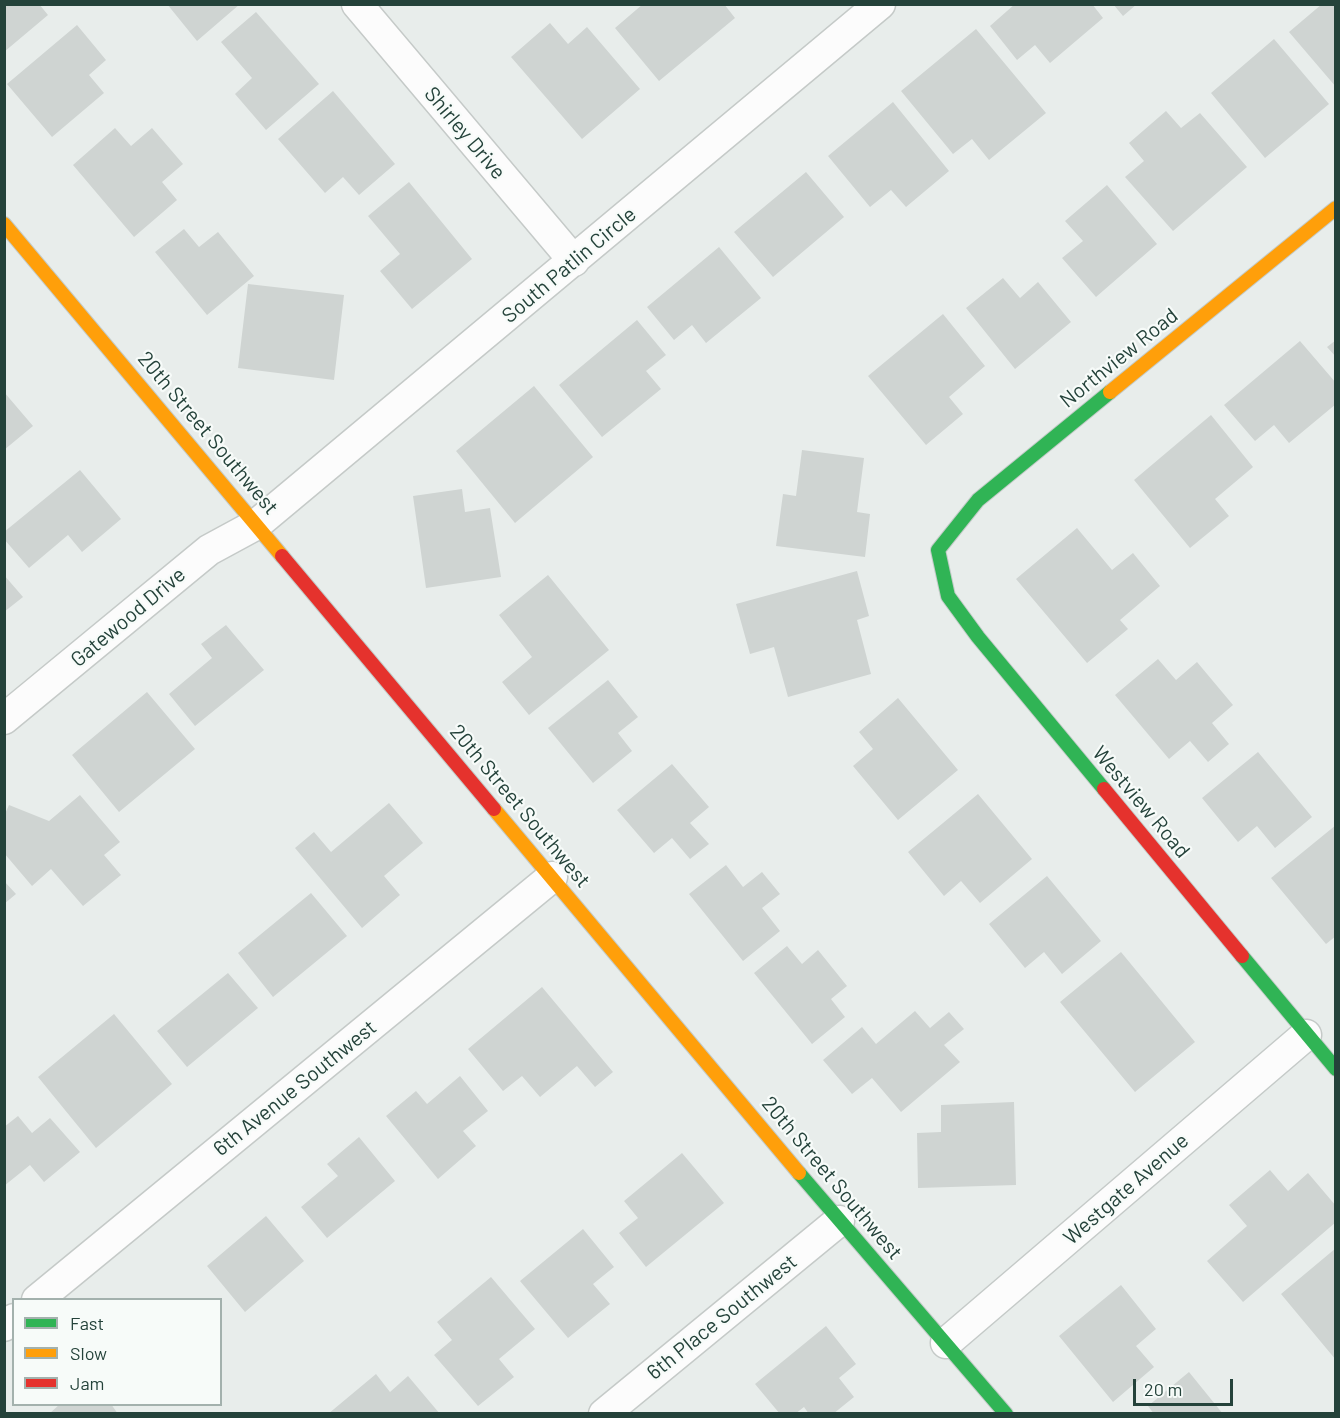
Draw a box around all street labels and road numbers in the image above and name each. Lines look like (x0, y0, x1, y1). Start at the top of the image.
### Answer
street label: Shirley Drive (419, 82, 511, 184)
street label: South Patlin Circle (497, 202, 641, 328)
street label: Northview Road (1055, 303, 1183, 413)
street label: 20th Street Southwest (132, 346, 284, 520)
street label: Gatewood Drive (66, 562, 190, 672)
street label: 20th Street Southwest (444, 719, 596, 893)
street label: Westview Road (1087, 741, 1195, 863)
street label: 6th Avenue Southwest (209, 1015, 381, 1161)
street label: 20th Street Southwest (756, 1091, 908, 1265)
street label: Westgate Avenue (1058, 1128, 1194, 1250)
street label: 6th Place Southwest (642, 1249, 802, 1385)

